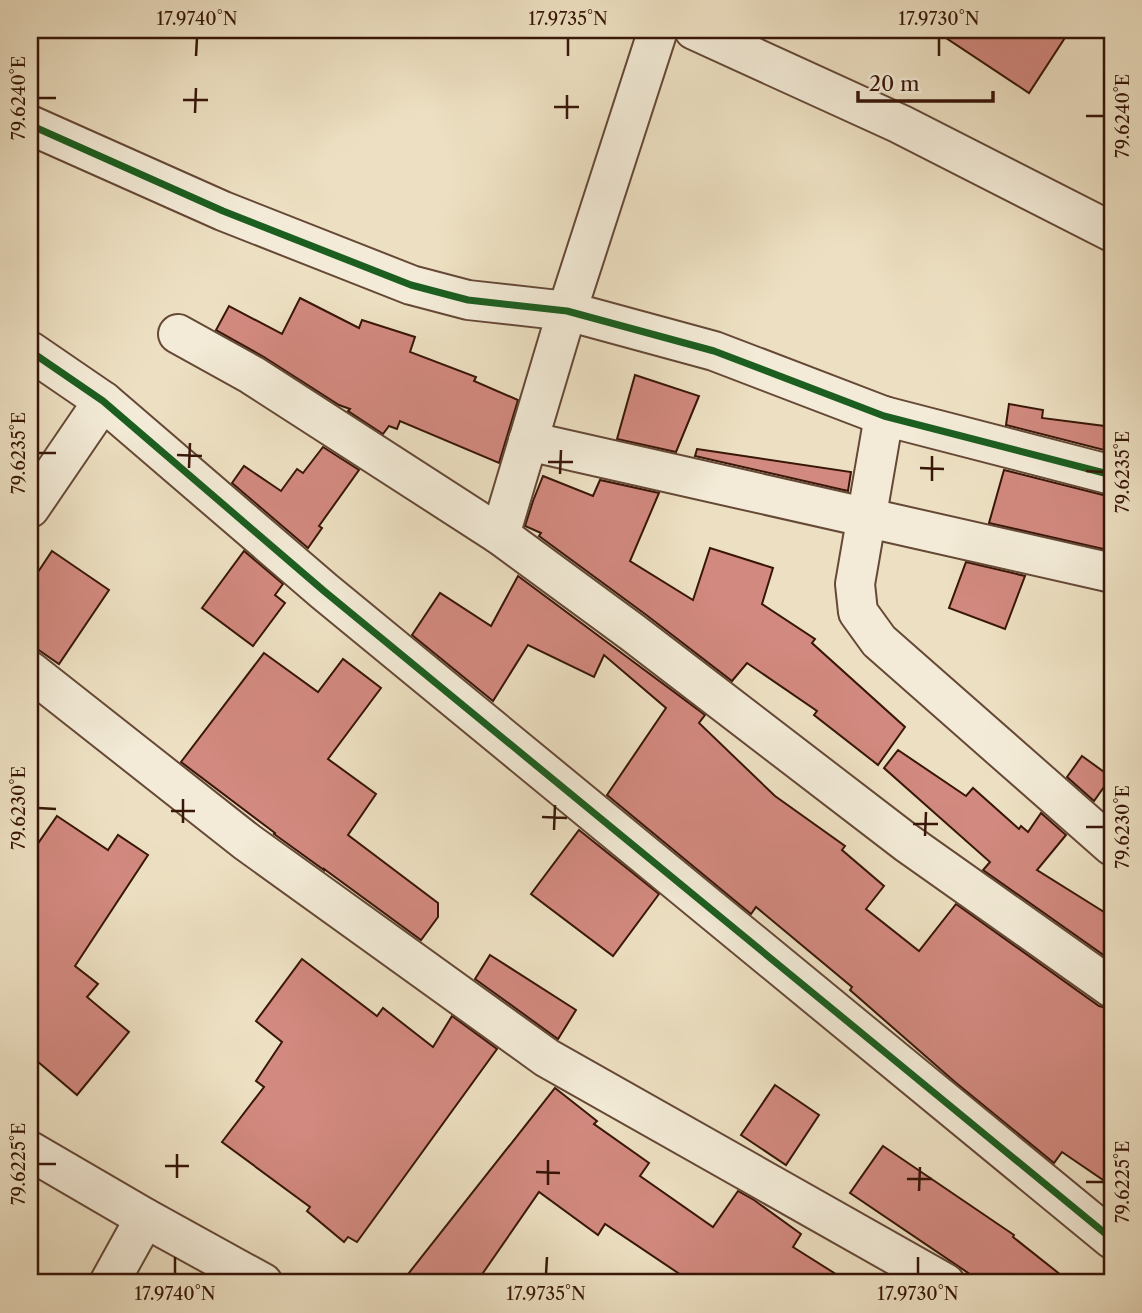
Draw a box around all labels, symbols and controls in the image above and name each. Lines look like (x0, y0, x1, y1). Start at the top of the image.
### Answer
text: 17.9740°N (156, 8, 238, 30)
text: 17.9735°N (528, 8, 608, 30)
text: 17.9730°N (898, 8, 980, 30)
text: 79.6240°E (8, 56, 30, 140)
scale bar (858, 60, 993, 104)
text: 20 m (869, 71, 920, 96)
text: 79.6240°E (1112, 74, 1134, 158)
text: 79.6235°E (8, 412, 30, 494)
text: 79.6235°E (1112, 431, 1134, 513)
text: 79.6230°E (8, 766, 30, 850)
text: 79.6230°E (1112, 785, 1134, 869)
text: 79.6225°E (8, 1123, 30, 1205)
text: 79.6225°E (1112, 1141, 1134, 1223)
text: 17.9740°N (134, 1283, 216, 1305)
text: 17.9735°N (506, 1283, 586, 1305)
text: 17.9730°N (877, 1283, 959, 1305)

